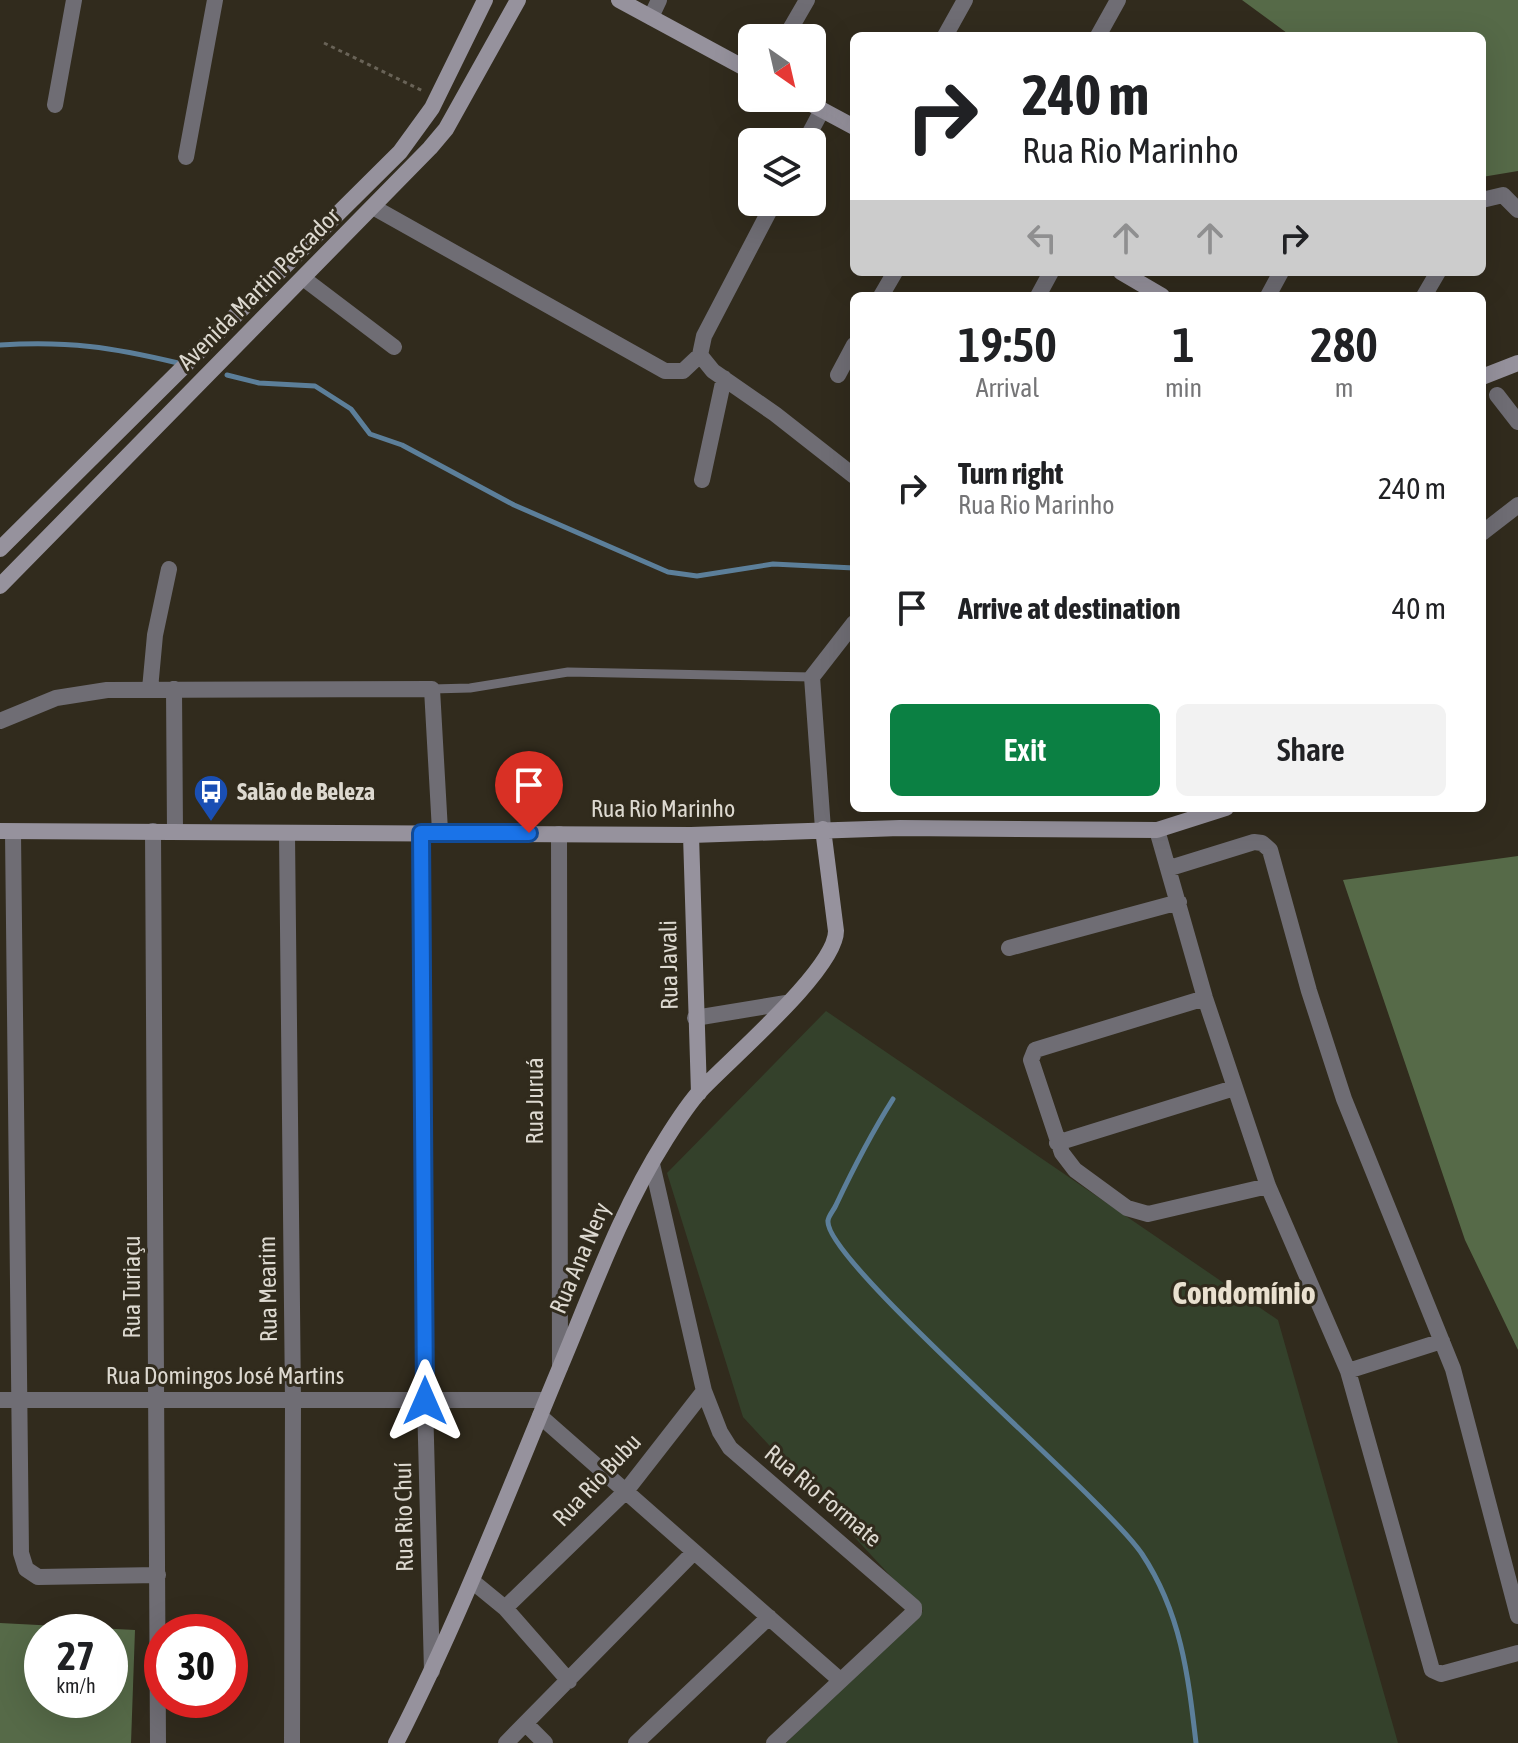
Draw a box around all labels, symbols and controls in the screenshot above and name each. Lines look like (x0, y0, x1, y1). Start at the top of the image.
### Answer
north arrow (738, 24, 826, 112)
map controls (738, 24, 826, 216)
text: 240 m (1022, 63, 1149, 127)
icon: right (890, 64, 994, 168)
button: layers (738, 128, 826, 216)
text: Rua Rio Marinho (1022, 129, 1239, 171)
street label: Avenida Martin Pescador (172, 202, 346, 375)
icon: left (1020, 216, 1064, 260)
icon: ahead (1104, 216, 1148, 260)
icon: ahead (1188, 216, 1232, 260)
icon: right (1272, 216, 1316, 260)
text: 19:50 (958, 317, 1057, 372)
text: 1 (1172, 317, 1195, 372)
text: 280 (1310, 317, 1378, 372)
text: Arrival (976, 373, 1039, 403)
text: min (1165, 373, 1202, 403)
text: m (1335, 373, 1353, 403)
text: Turn right (958, 456, 1064, 490)
icon: right (890, 466, 934, 510)
text: 240 m (1378, 471, 1446, 505)
text: Rua Rio Marinho (958, 490, 1115, 520)
icon: arrive (890, 586, 934, 630)
text: Arrive at destination (958, 591, 1180, 625)
text: 40 m (1392, 591, 1446, 625)
button: Exit (890, 704, 1160, 796)
button: Share (1176, 704, 1446, 796)
pin (495, 751, 563, 833)
icon: arrive (507, 763, 551, 807)
bus stop icon: Salão de Beleza (192, 773, 230, 823)
place label: Salão de Beleza (237, 778, 375, 805)
street label: Rua Rio Marinho (591, 795, 735, 822)
street label: Rua Javali (654, 920, 683, 1010)
street label: Rua Juruá (521, 1057, 548, 1145)
street label: Rua Ana Nery (544, 1198, 615, 1317)
street label: Rua Turiaçu (118, 1235, 145, 1339)
street label: Rua Mearim (253, 1236, 282, 1342)
district label: Condomínio (1172, 1274, 1316, 1311)
position arrow (383, 1359, 467, 1443)
street label: Rua Domingos José Martins (106, 1362, 344, 1389)
street label: Rua Rio Bubu (547, 1428, 646, 1531)
street label: Rua Rio Formate (760, 1439, 887, 1552)
street label: Rua Rio Chuí (389, 1462, 418, 1572)
speed limit sign: 30 (144, 1614, 248, 1718)
text: 27 (57, 1633, 95, 1678)
text: km/h (56, 1674, 96, 1697)

